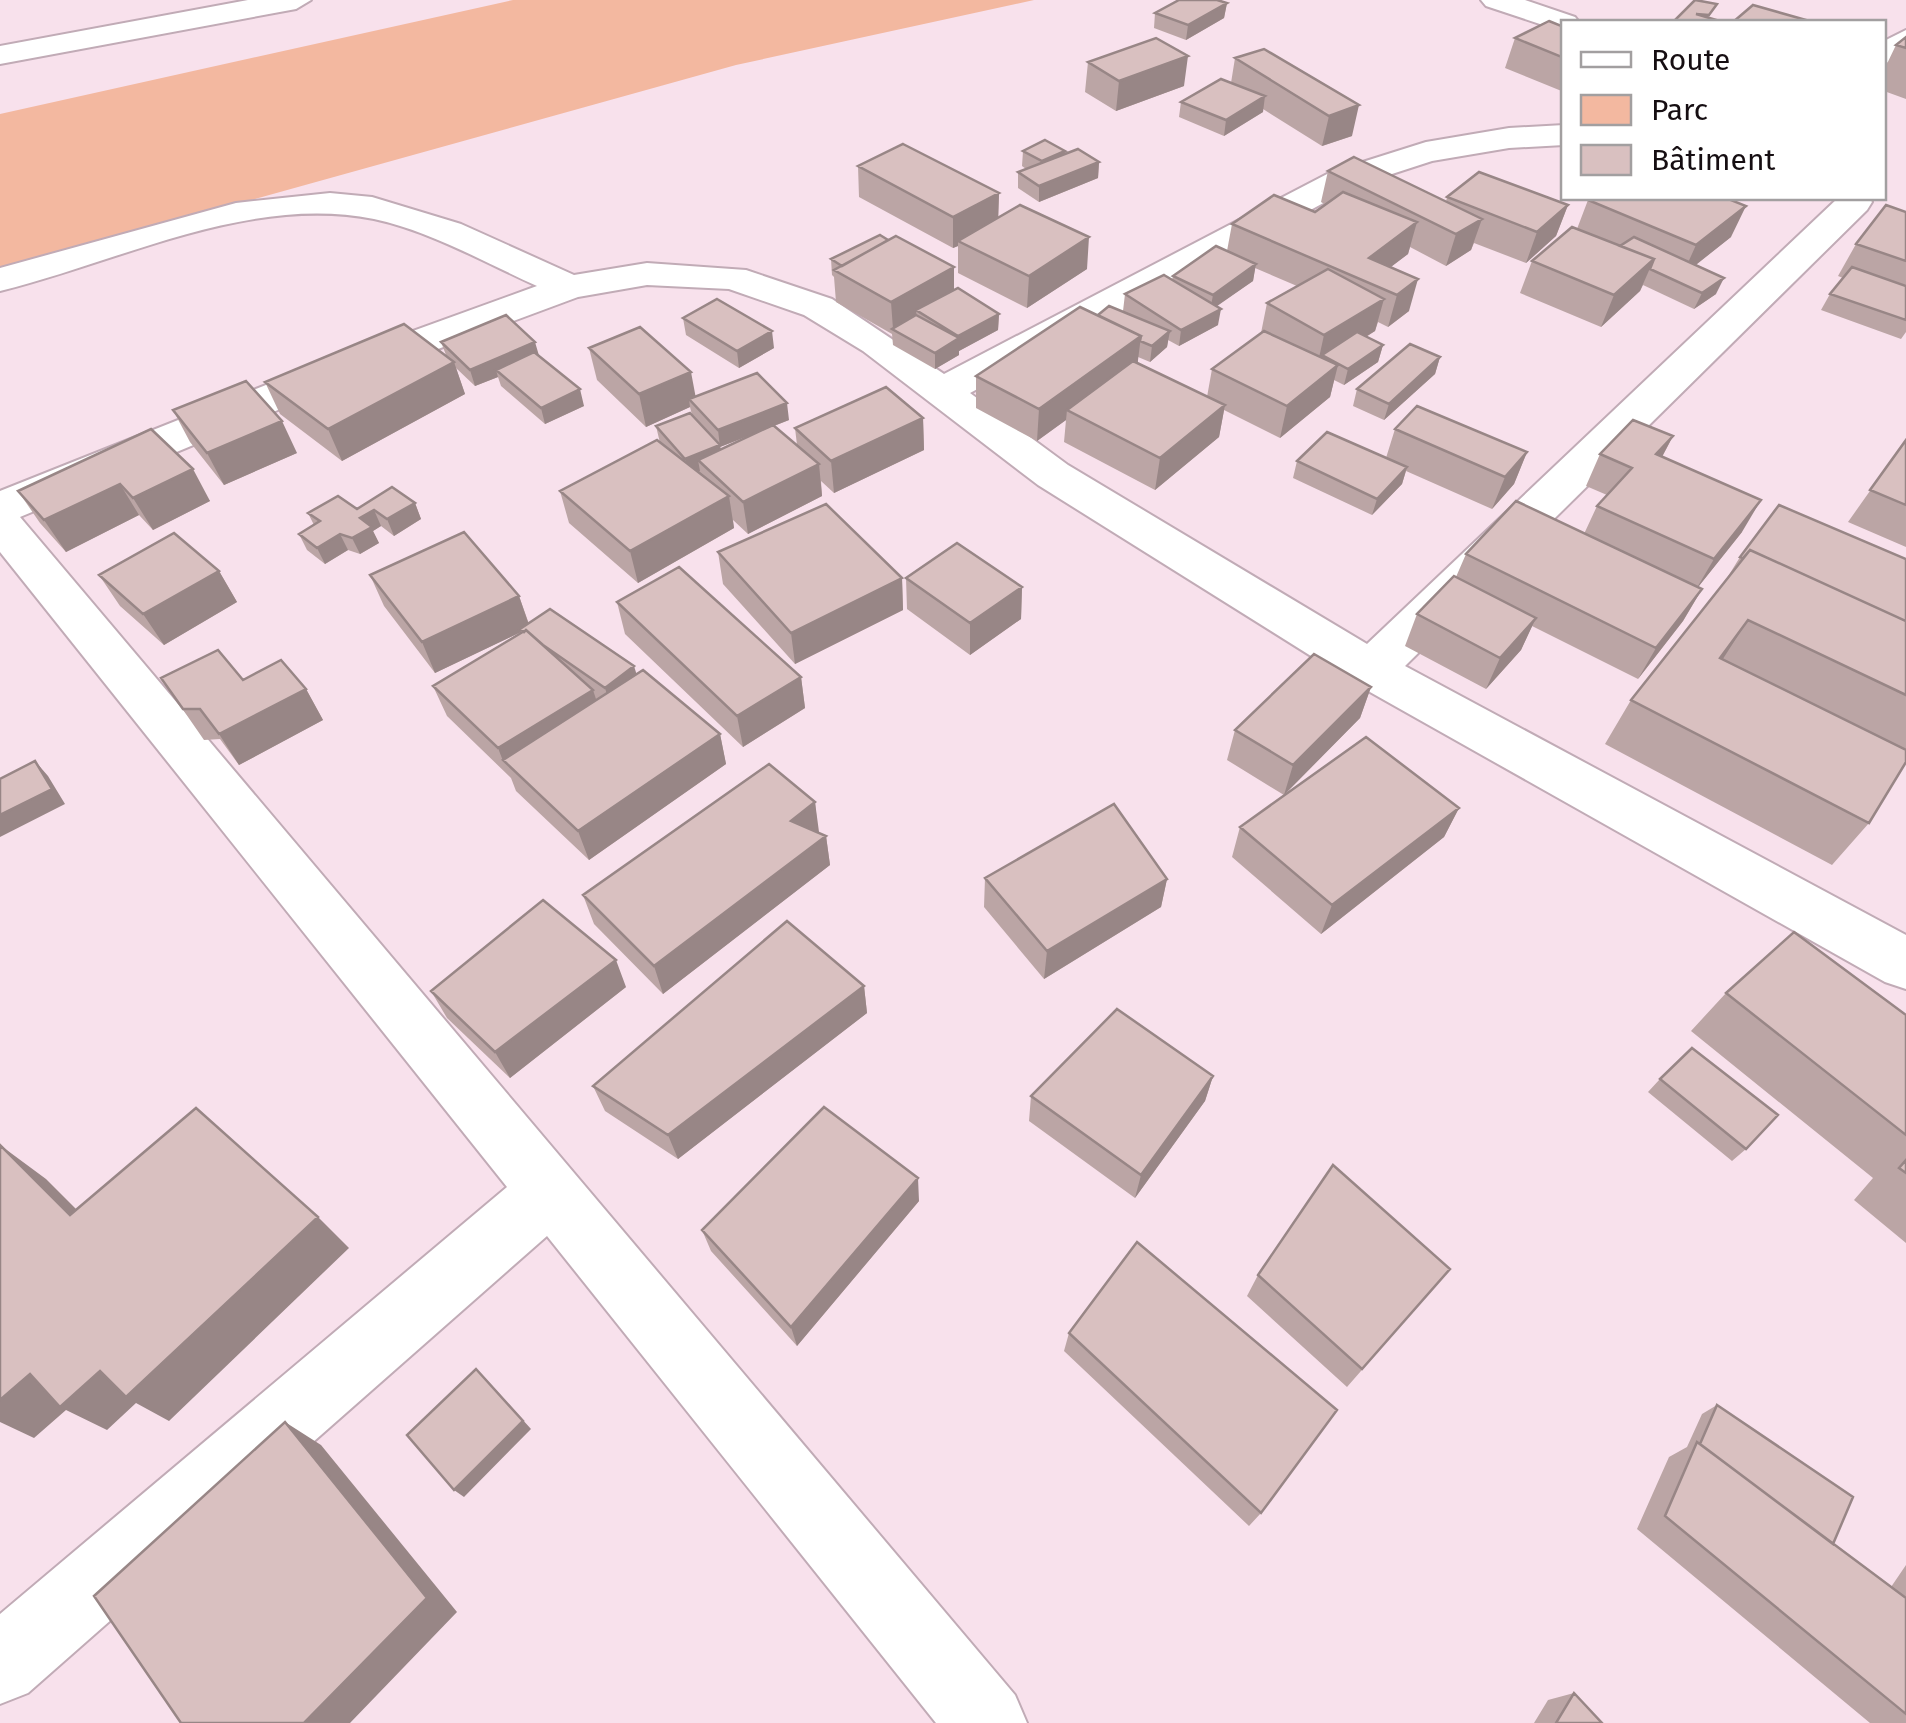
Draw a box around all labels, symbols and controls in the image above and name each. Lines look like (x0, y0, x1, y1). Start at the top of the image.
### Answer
legend (1561, 20, 1886, 200)
text: Route (1651, 42, 1730, 78)
text: Parc (1651, 92, 1708, 128)
text: Bâtiment (1651, 142, 1775, 178)

